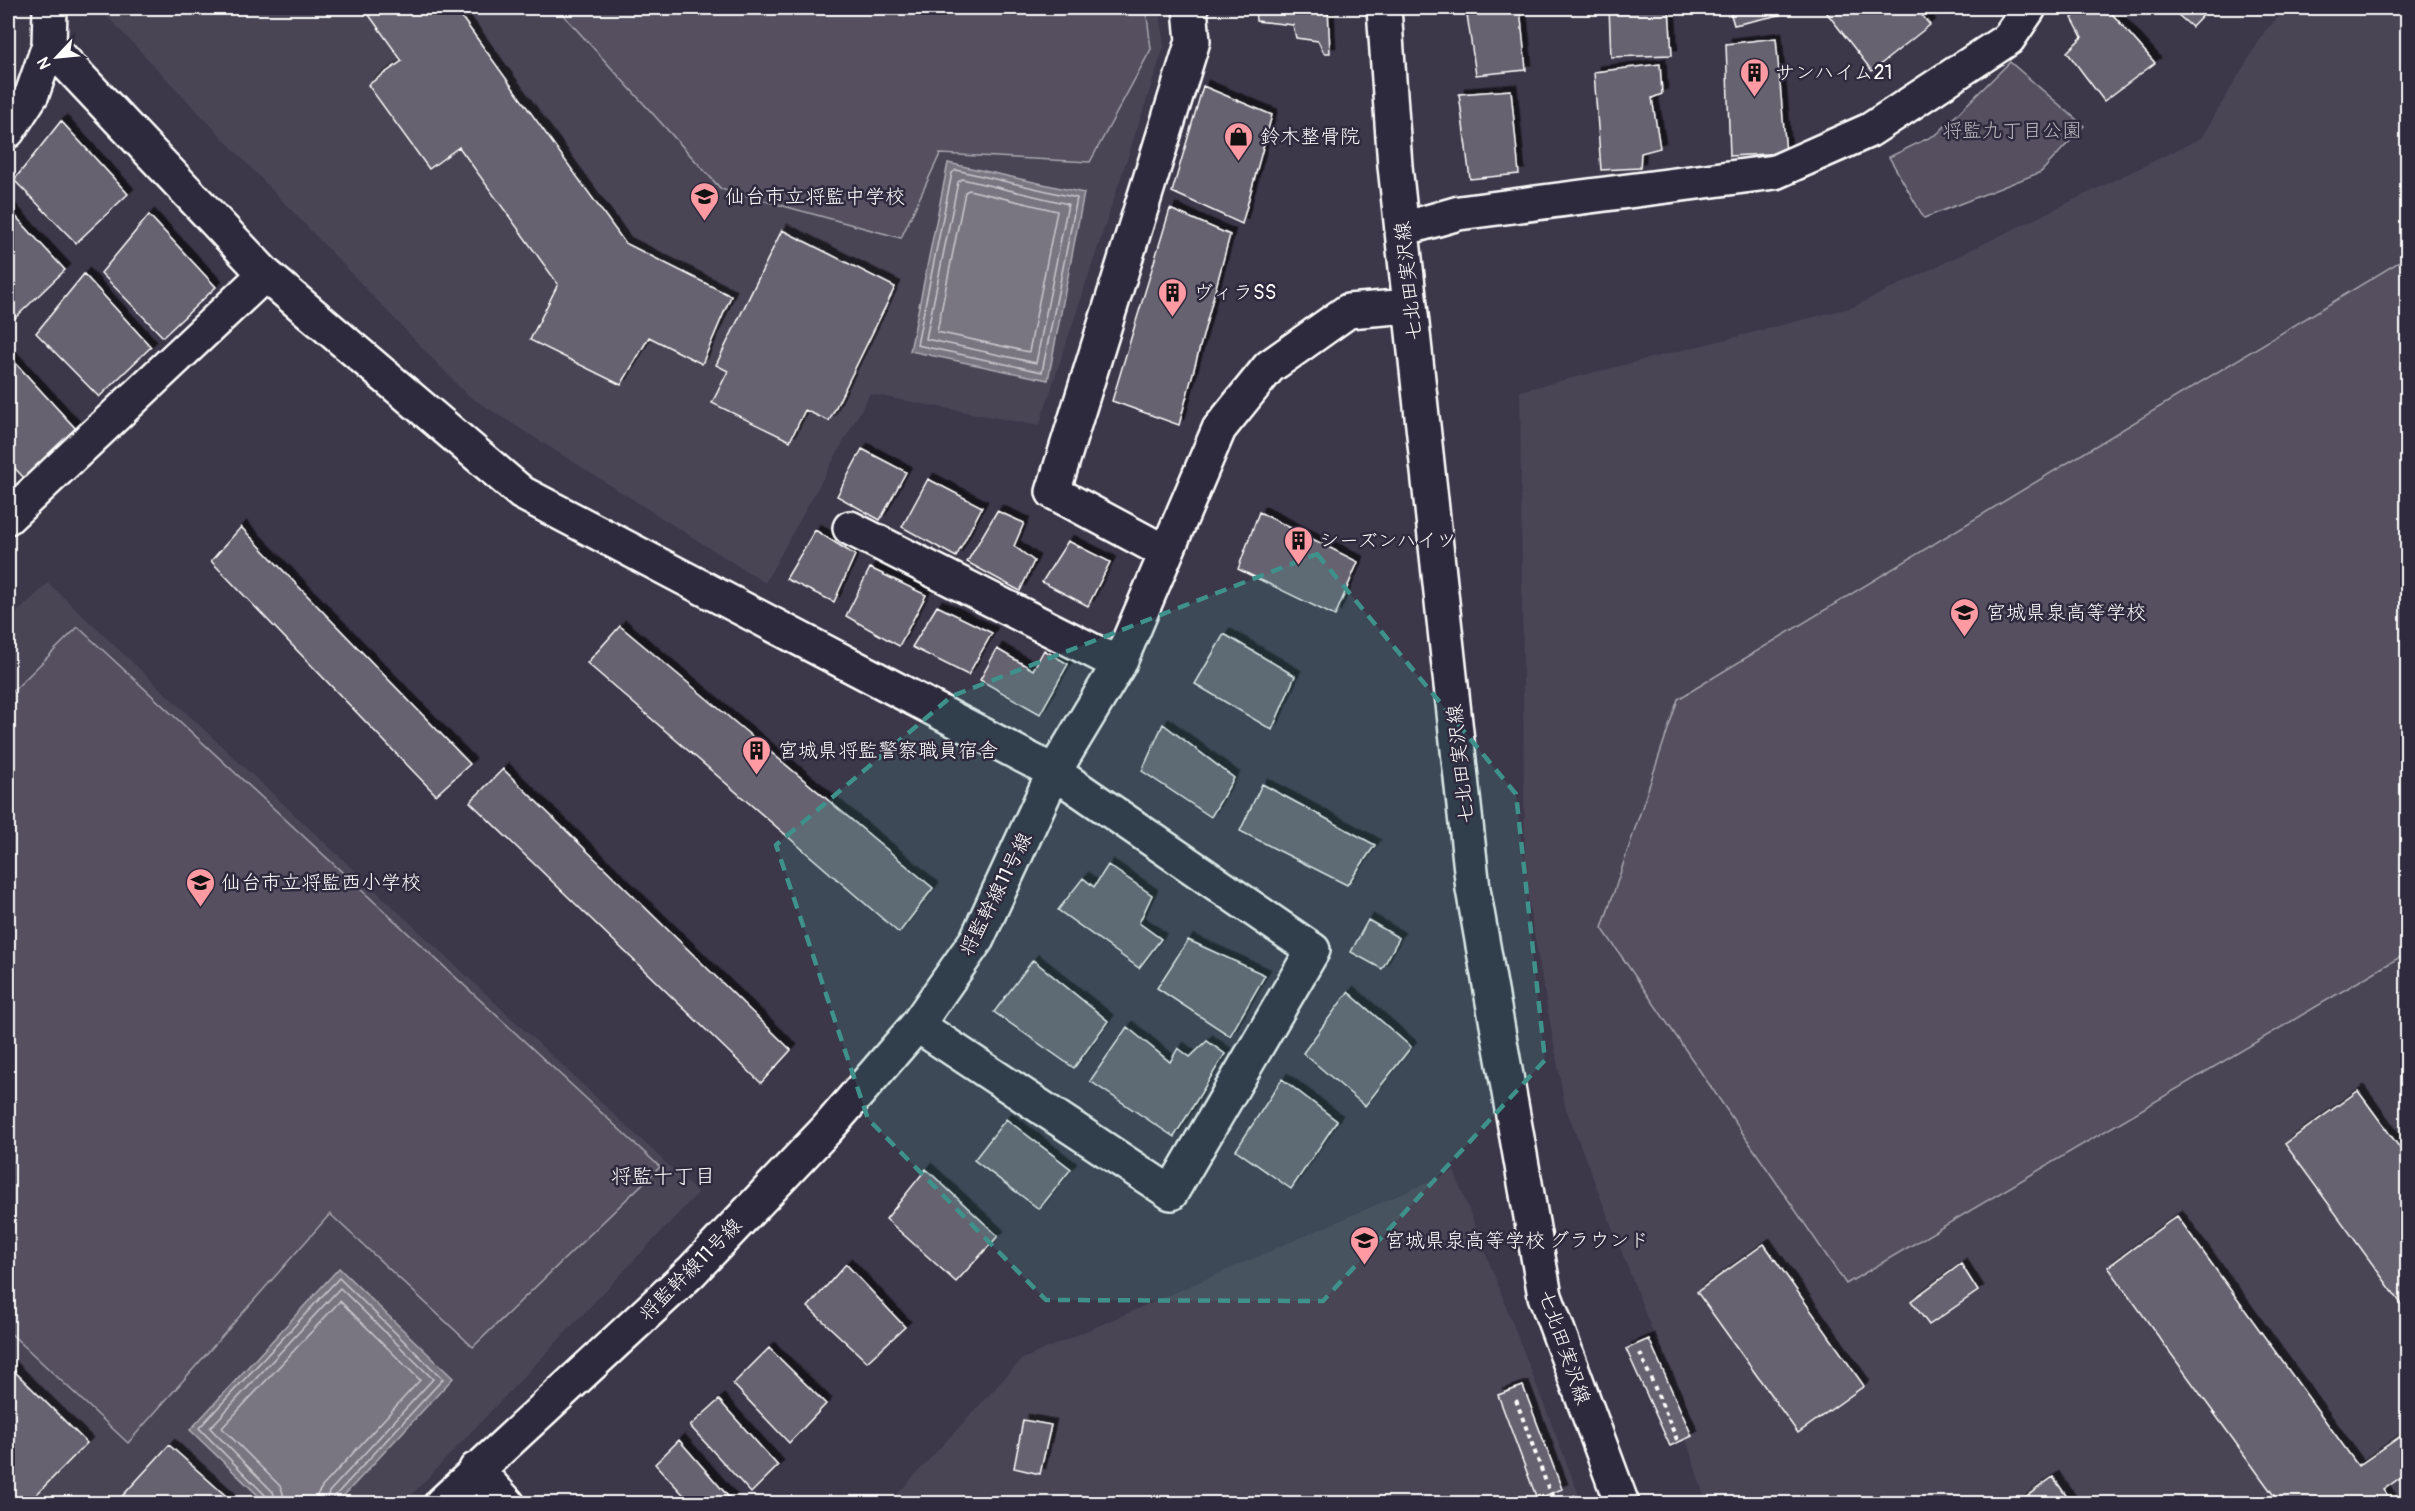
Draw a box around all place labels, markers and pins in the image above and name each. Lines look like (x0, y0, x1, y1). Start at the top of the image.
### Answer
building icon: サンハイム21 (1738, 56, 1770, 98)
place label: サンハイム21 (1775, 60, 1892, 85)
shop icon: 鈴木整骨院 (1223, 120, 1255, 162)
place label: 鈴木整骨院 (1260, 124, 1360, 149)
school or university icon: 仙台市立将監中学校 (688, 180, 720, 222)
place label: 仙台市立将監中学校 (725, 184, 905, 209)
building icon: ヴィラSS (1156, 276, 1188, 318)
place label: ヴィラSS (1193, 280, 1276, 305)
building icon: シーズンハイツ (1282, 524, 1314, 566)
place label: シーズンハイツ (1319, 528, 1457, 553)
school or university icon: 宮城県泉高等学校 (1949, 596, 1981, 638)
place label: 宮城県泉高等学校 (1986, 600, 2146, 625)
building icon: 宮城県将監警察職員宿舎 (741, 734, 773, 776)
place label: 宮城県将監警察職員宿舎 (778, 738, 998, 763)
school or university icon: 仙台市立将監西小学校 (184, 866, 216, 908)
place label: 仙台市立将監西小学校 (221, 870, 421, 895)
school or university icon: 宮城県泉高等学校 グラウンド (1348, 1224, 1380, 1266)
place label: 宮城県泉高等学校 グラウンド (1385, 1228, 1649, 1253)

